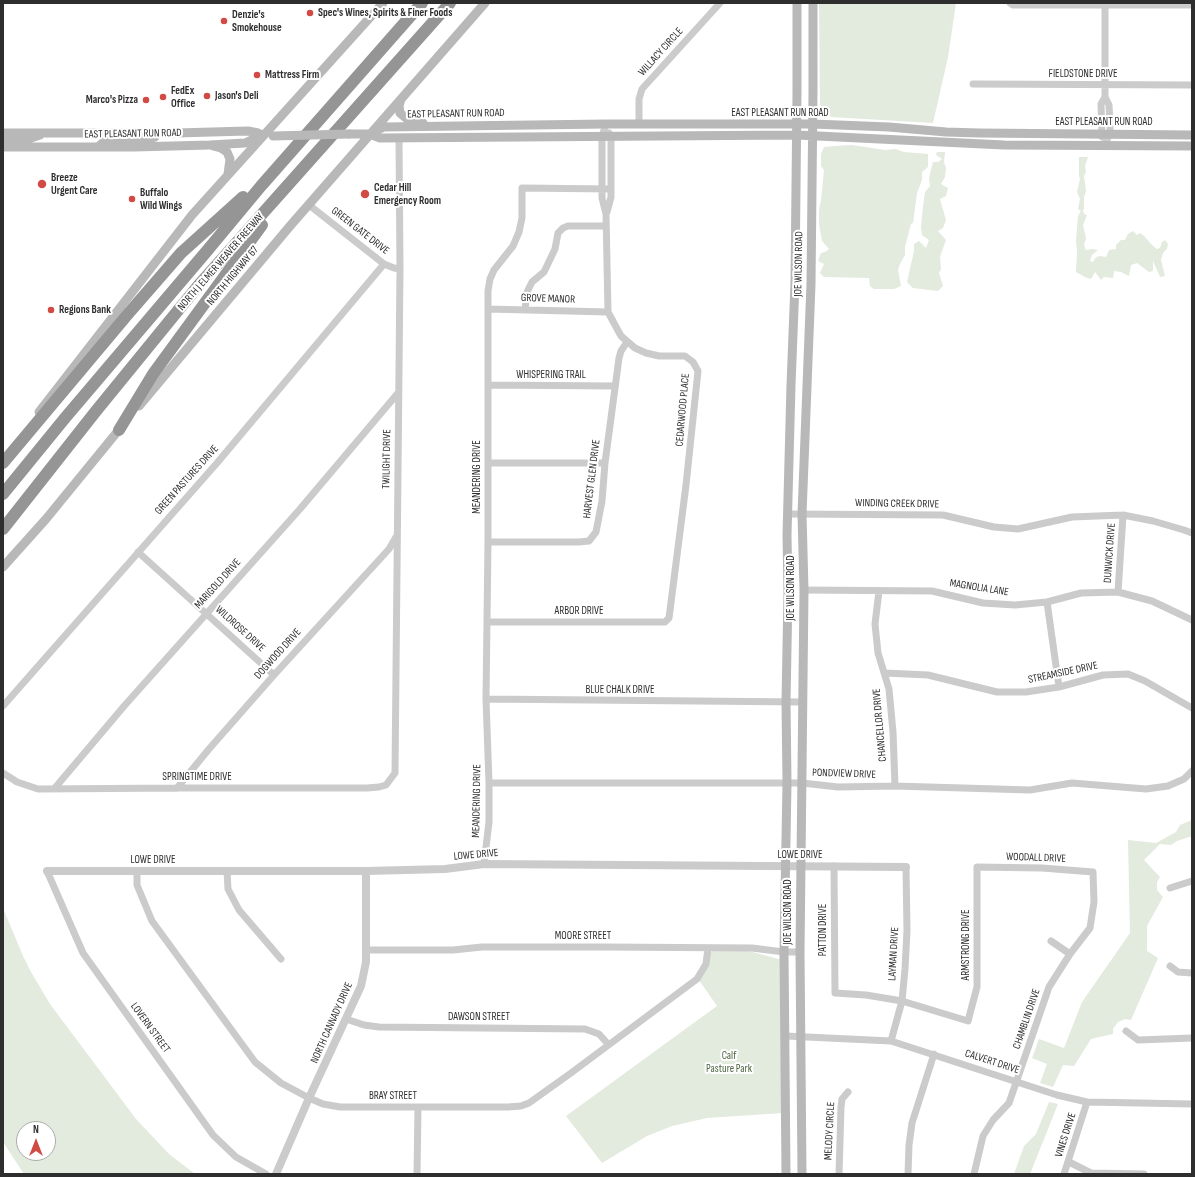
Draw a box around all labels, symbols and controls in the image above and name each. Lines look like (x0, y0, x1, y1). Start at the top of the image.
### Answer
place label: Spec's Wines, Spirits & Finer Foods (318, 6, 452, 20)
place label: Denzie's Smokehouse (232, 8, 282, 34)
marker: Spec's Wines, Spirits & Finer Foods (305, 8, 315, 18)
marker: Denzie's Smokehouse (219, 16, 229, 26)
street label: WILLACY CIRCLE (636, 25, 686, 79)
street label: FIELDSTONE DRIVE (1049, 67, 1117, 81)
place label: Mattress Firm (265, 68, 319, 82)
marker: Mattress Firm (252, 70, 262, 80)
place label: FedEx Office (171, 84, 195, 110)
place label: Jason's Deli (215, 89, 259, 103)
marker: Jason's Deli (202, 91, 212, 101)
marker: FedEx Office (158, 92, 168, 102)
place label: Marco's Pizza (86, 93, 138, 107)
marker: Marco's Pizza (141, 95, 151, 105)
street label: EAST PLEASANT RUN ROAD (731, 106, 829, 120)
street label: EAST PLEASANT RUN ROAD (407, 107, 505, 121)
street label: EAST PLEASANT RUN ROAD (1055, 115, 1153, 129)
street label: EAST PLEASANT RUN ROAD (84, 127, 182, 141)
place label: Breeze Urgent Care (51, 171, 97, 197)
marker: Breeze Urgent Care (36, 178, 48, 190)
place label: Cedar Hill Emergency Room (374, 181, 441, 207)
place label: Buffalo Wild Wings (140, 186, 182, 212)
marker: Cedar Hill Emergency Room (359, 188, 371, 200)
marker: Buffalo Wild Wings (127, 194, 137, 204)
street label: GREEN GATE DRIVE (328, 204, 392, 258)
street label: NORTH J ELMER WEAVER FREEWAY (175, 211, 267, 313)
street label: JOE WILSON ROAD (792, 231, 806, 297)
street label: NORTH HIGHWAY 67 (204, 244, 262, 308)
street label: GROVE MANOR (521, 291, 575, 307)
place label: Regions Bank (59, 303, 111, 317)
marker: Regions Bank (46, 305, 56, 315)
street label: WHISPERING TRAIL (516, 368, 586, 382)
street label: CEDARWOOD PLACE (673, 373, 693, 447)
street label: TWILIGHT DRIVE (380, 429, 394, 489)
street label: HARVEST GLEN DRIVE (581, 439, 603, 519)
street label: MEANDERING DRIVE (470, 440, 484, 514)
street label: GREEN PASTURES DRIVE (152, 443, 222, 517)
street label: WINDING CREEK DRIVE (855, 497, 939, 511)
street label: DUNWICK DRIVE (1101, 523, 1119, 583)
street label: JOE WILSON ROAD (784, 555, 798, 621)
street label: MARIGOLD DRIVE (192, 556, 244, 612)
street label: MAGNOLIA LANE (949, 577, 1009, 599)
street label: WILDROSE DRIVE (212, 603, 268, 655)
street label: ARBOR DRIVE (554, 604, 604, 618)
street label: DOGWOOD DRIVE (252, 626, 304, 682)
street label: STREAMSIDE DRIVE (1027, 659, 1099, 687)
street label: BLUE CHALK DRIVE (585, 683, 655, 697)
street label: CHANCELLOR DRIVE (870, 688, 890, 762)
street label: MEANDERING DRIVE (470, 764, 484, 838)
street label: PONDVIEW DRIVE (812, 766, 876, 782)
street label: SPRINGTIME DRIVE (162, 770, 232, 784)
street label: LOWE DRIVE (453, 846, 499, 864)
street label: LOWE DRIVE (778, 848, 822, 862)
street label: WOODALL DRIVE (1006, 850, 1066, 866)
street label: LOWE DRIVE (131, 853, 175, 867)
street label: JOE WILSON ROAD (781, 879, 795, 945)
street label: PATTON DRIVE (816, 904, 830, 956)
street label: ARMSTRONG DRIVE (959, 910, 973, 980)
street label: LAYMAN DRIVE (886, 927, 902, 981)
street label: MOORE STREET (555, 929, 611, 943)
street label: NORTH CANNADY DRIVE (308, 980, 356, 1066)
street label: CHAMBLIN DRIVE (1011, 987, 1043, 1051)
street label: LOVERN STREET (127, 1000, 173, 1056)
street label: DAWSON STREET (448, 1010, 510, 1024)
street label: CALVERT DRIVE (963, 1047, 1021, 1077)
park label: Calf Pasture Park (706, 1049, 752, 1075)
street label: BRAY STREET (369, 1089, 417, 1103)
street label: MELODY CIRCLE (822, 1101, 838, 1161)
street label: VINES DRIVE (1053, 1111, 1079, 1159)
north arrow (16, 1121, 56, 1161)
text: N (33, 1123, 39, 1136)

